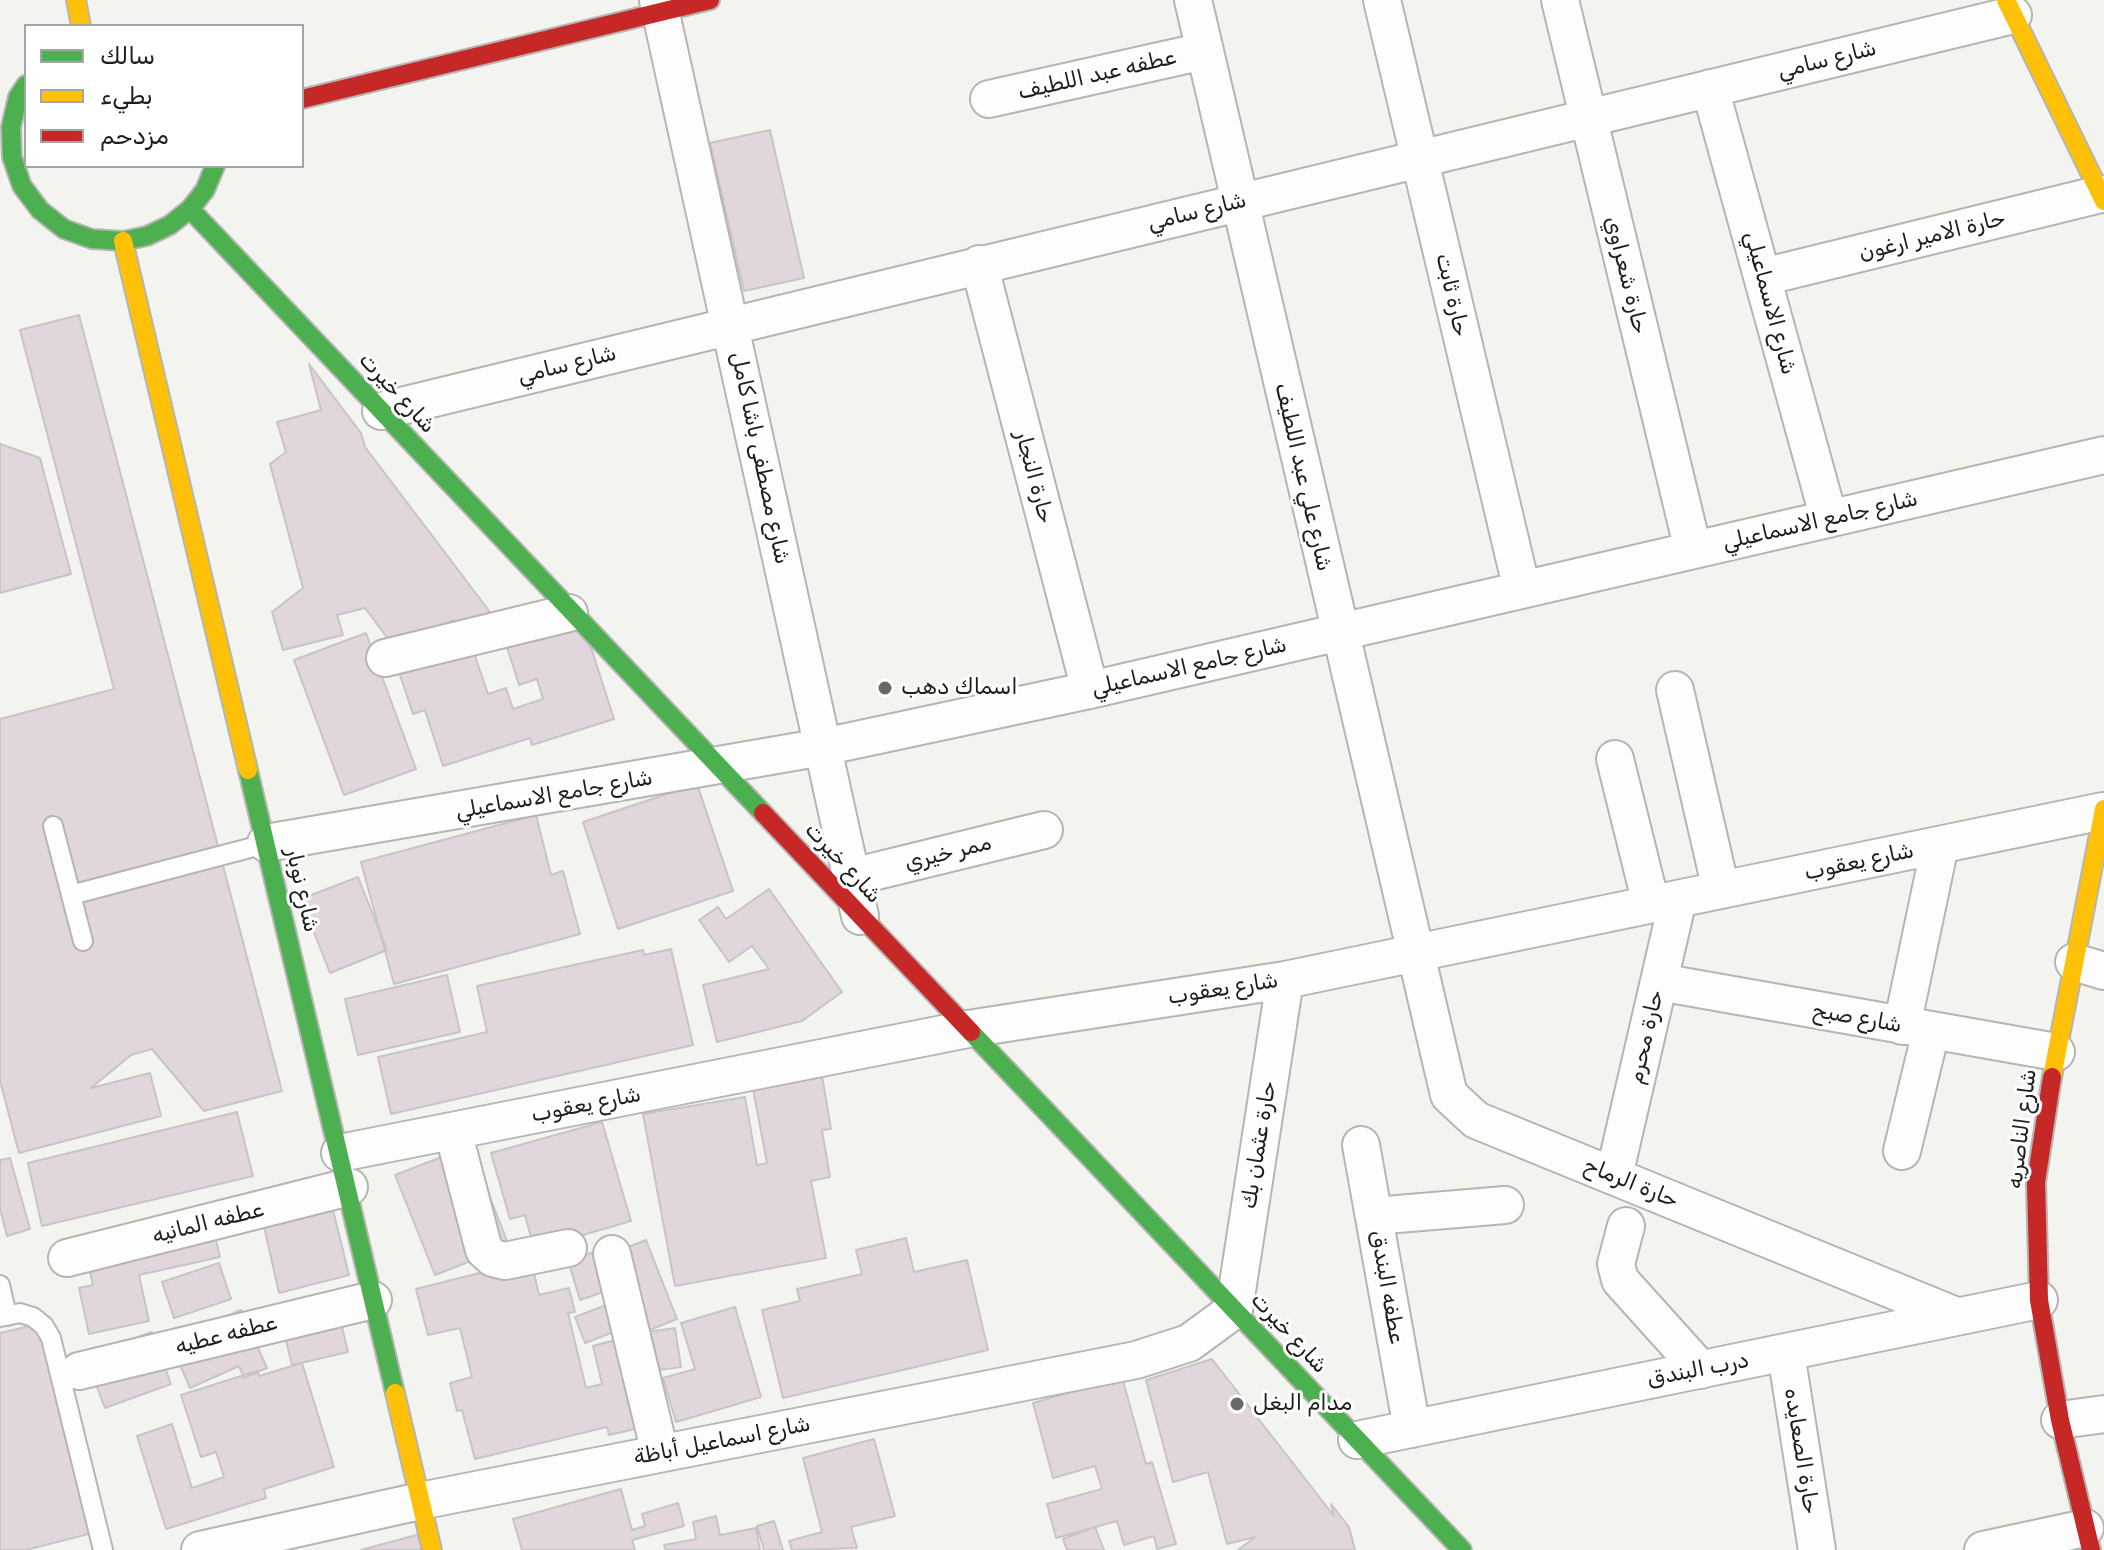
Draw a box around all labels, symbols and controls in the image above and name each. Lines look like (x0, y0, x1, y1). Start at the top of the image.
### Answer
legend (24, 24, 304, 168)
street label: شارع سامي (1775, 35, 1879, 85)
text: سالك (100, 42, 155, 70)
street label: عطفه عبد اللطيف (1015, 44, 1179, 106)
text: بطيء (100, 82, 153, 110)
text: مزدحم (100, 122, 169, 150)
street label: شارع سامي (1145, 187, 1249, 237)
street label: حارة الامير ارغون (1856, 205, 2008, 267)
street label: حارة شعراوي (1599, 213, 1653, 337)
street label: شارع الاسماعيلي (1738, 228, 1802, 378)
street label: حارة ثابت (1430, 251, 1474, 339)
street label: شارع سامي (515, 340, 619, 390)
street label: شارع خيرت (353, 347, 441, 439)
street label: شارع مصطفى باشا كامل (725, 350, 795, 566)
street label: شارع علي عبد اللطيف (1268, 380, 1338, 574)
street label: حارة النجار (1009, 428, 1059, 526)
street label: شارع جامع الاسماعيلي (1720, 486, 1920, 556)
street label: شارع جامع الاسماعيلي (1089, 632, 1289, 702)
place label: اسماك دهب (901, 675, 1018, 701)
marker: اسماك دهب (876, 679, 894, 697)
street label: شارع جامع الاسماعيلي (453, 765, 655, 825)
street label: شارع خيرت (799, 817, 887, 909)
street label: ممر خيري (902, 829, 994, 877)
street label: شارع يعقوب (1802, 838, 1916, 886)
street label: شارع نوبار (279, 845, 325, 935)
street label: شارع يعقوب (1166, 967, 1280, 1011)
street label: حارة محرم (1622, 988, 1670, 1086)
street label: شارع صبح (1810, 997, 1904, 1039)
street label: شارع الناصريه (2002, 1068, 2042, 1190)
street label: حارة عثمان بك (1236, 1079, 1282, 1211)
street label: شارع يعقوب (529, 1081, 643, 1129)
street label: حارة الرماح (1580, 1152, 1682, 1214)
street label: عطفه المانيه (150, 1196, 266, 1250)
street label: عطفه البندق (1364, 1228, 1410, 1346)
street label: شارع خيرت (1245, 1287, 1333, 1379)
street label: عطفه عطيه (172, 1310, 280, 1360)
street label: درب البندق (1645, 1347, 1751, 1393)
street label: حارة الصعايده (1778, 1386, 1824, 1516)
place label: مدام البغل (1253, 1391, 1352, 1417)
marker: مدام البغل (1228, 1395, 1246, 1413)
street label: شارع اسماعيل أباظة (631, 1411, 813, 1471)

